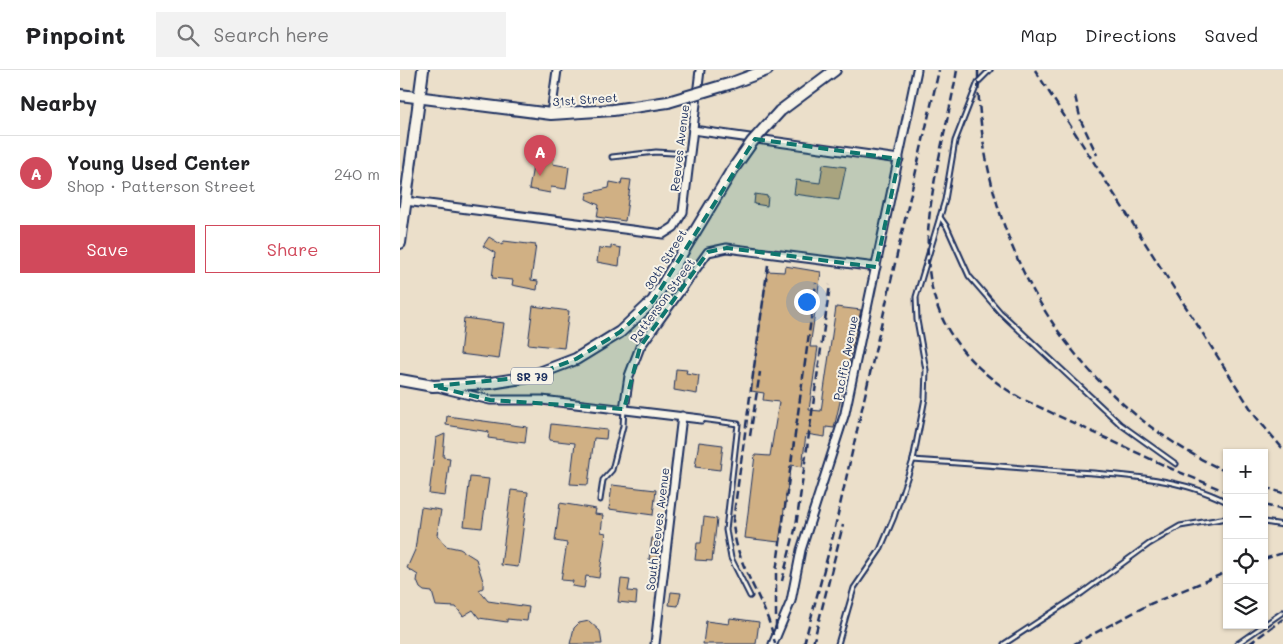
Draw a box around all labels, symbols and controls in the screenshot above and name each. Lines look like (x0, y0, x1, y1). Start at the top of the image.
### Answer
search box (156, 12, 506, 57)
text: Pinpoint (25, 19, 126, 50)
icon: search (174, 21, 202, 49)
text: Search here (214, 22, 329, 47)
text: Map (1020, 23, 1057, 47)
text: Directions (1085, 23, 1177, 47)
text: Saved (1205, 23, 1258, 47)
text: Nearby (20, 89, 97, 116)
street label: 31st Street (552, 89, 618, 109)
street label: Reeves Avenue (666, 104, 692, 192)
pin: A (524, 135, 556, 176)
text: Young Used Center (67, 150, 250, 175)
text: A (30, 163, 42, 184)
text: 240 m (334, 163, 380, 184)
text: Shop · Patterson Street (67, 175, 256, 196)
button: Save (20, 225, 195, 273)
button: Share (205, 225, 380, 273)
street label: 30th Street (640, 226, 690, 292)
street label: Patterson Street (626, 255, 698, 345)
your location (794, 289, 820, 315)
street label: Pacific Avenue (829, 314, 861, 402)
road number: SR 79 (511, 368, 553, 384)
map controls (1223, 449, 1268, 629)
button: + (1223, 449, 1268, 494)
street label: South Reeves Avenue (642, 467, 672, 591)
button: − (1223, 494, 1268, 539)
button: locate (1223, 539, 1268, 584)
button: layers (1223, 584, 1268, 629)

